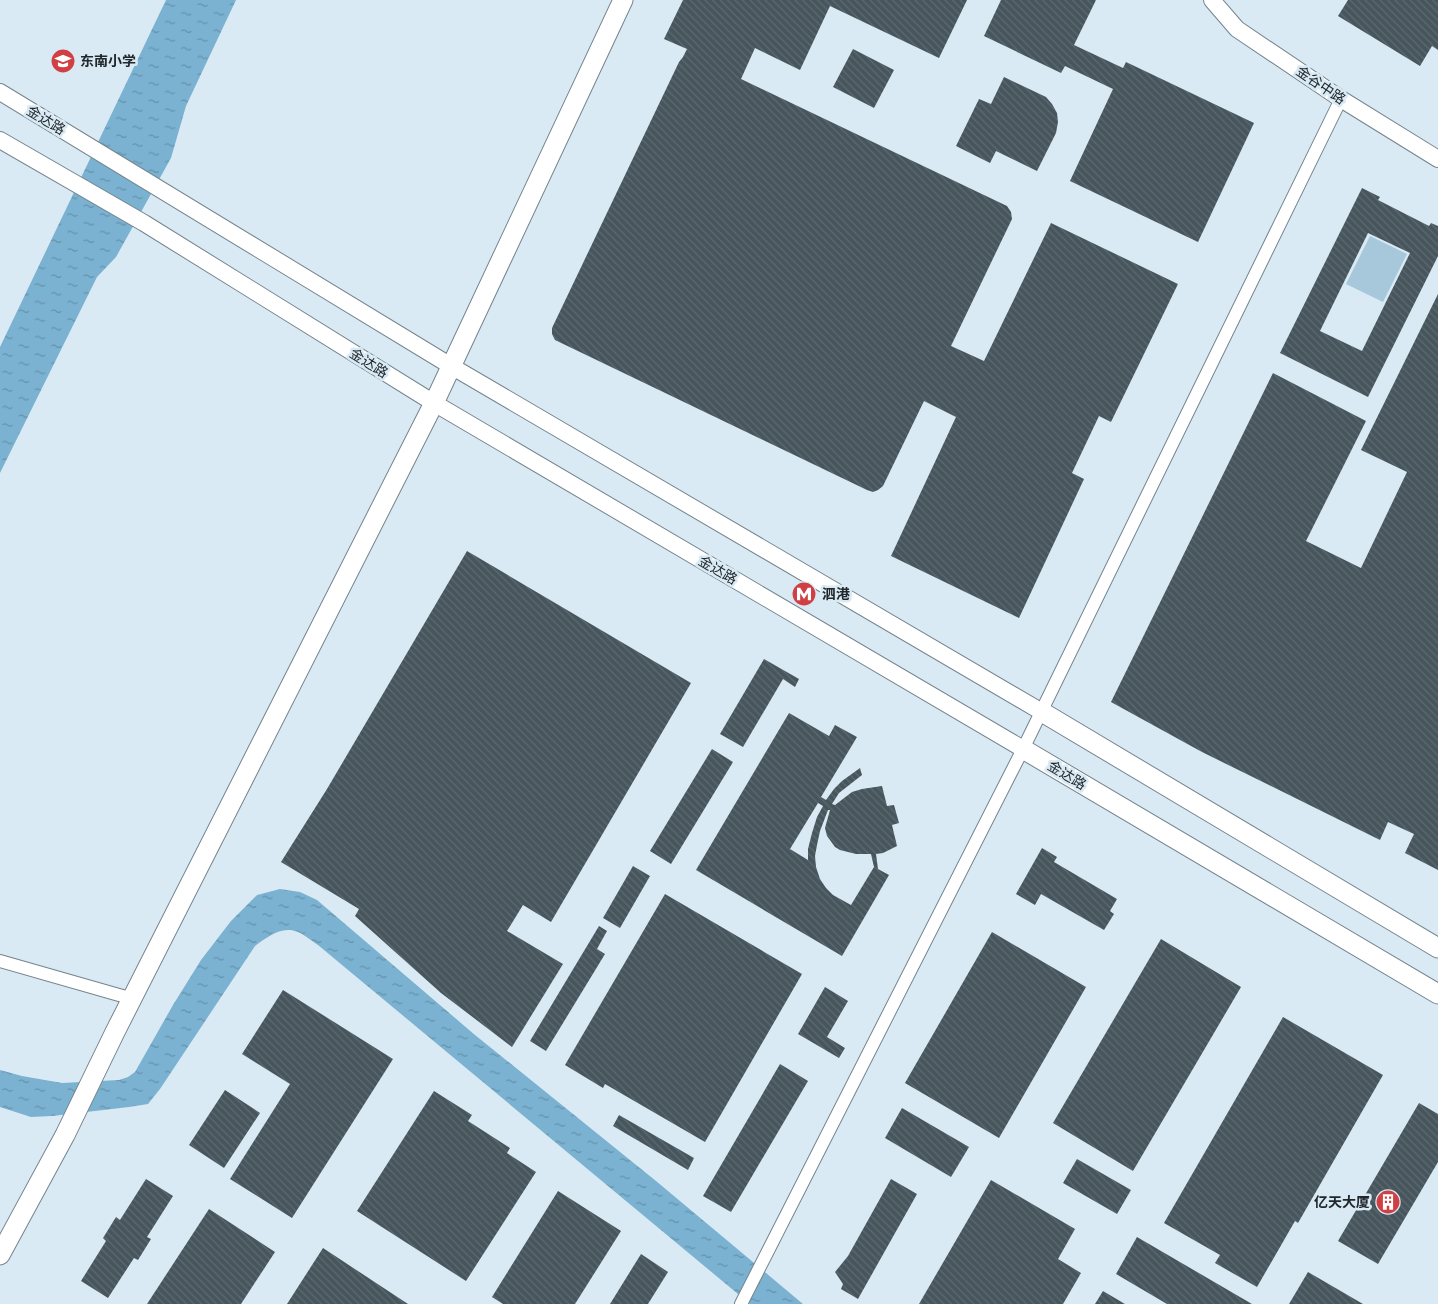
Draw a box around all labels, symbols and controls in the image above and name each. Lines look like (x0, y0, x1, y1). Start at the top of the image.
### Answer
school or university icon: 东南小学 (50, 48, 76, 74)
place label: 东南小学 (80, 52, 136, 71)
street label: 金谷中路 (1292, 62, 1349, 109)
street label: 金达路 (23, 101, 69, 139)
street label: 金达路 (346, 344, 392, 383)
street label: 金达路 (695, 552, 741, 589)
metro station icon: 泗港 (791, 581, 817, 607)
place label: 泗港 (822, 585, 850, 604)
street label: 金达路 (1044, 756, 1090, 794)
building icon: 亿天大厦 (1375, 1189, 1401, 1215)
place label: 亿天大厦 (1314, 1193, 1370, 1212)

